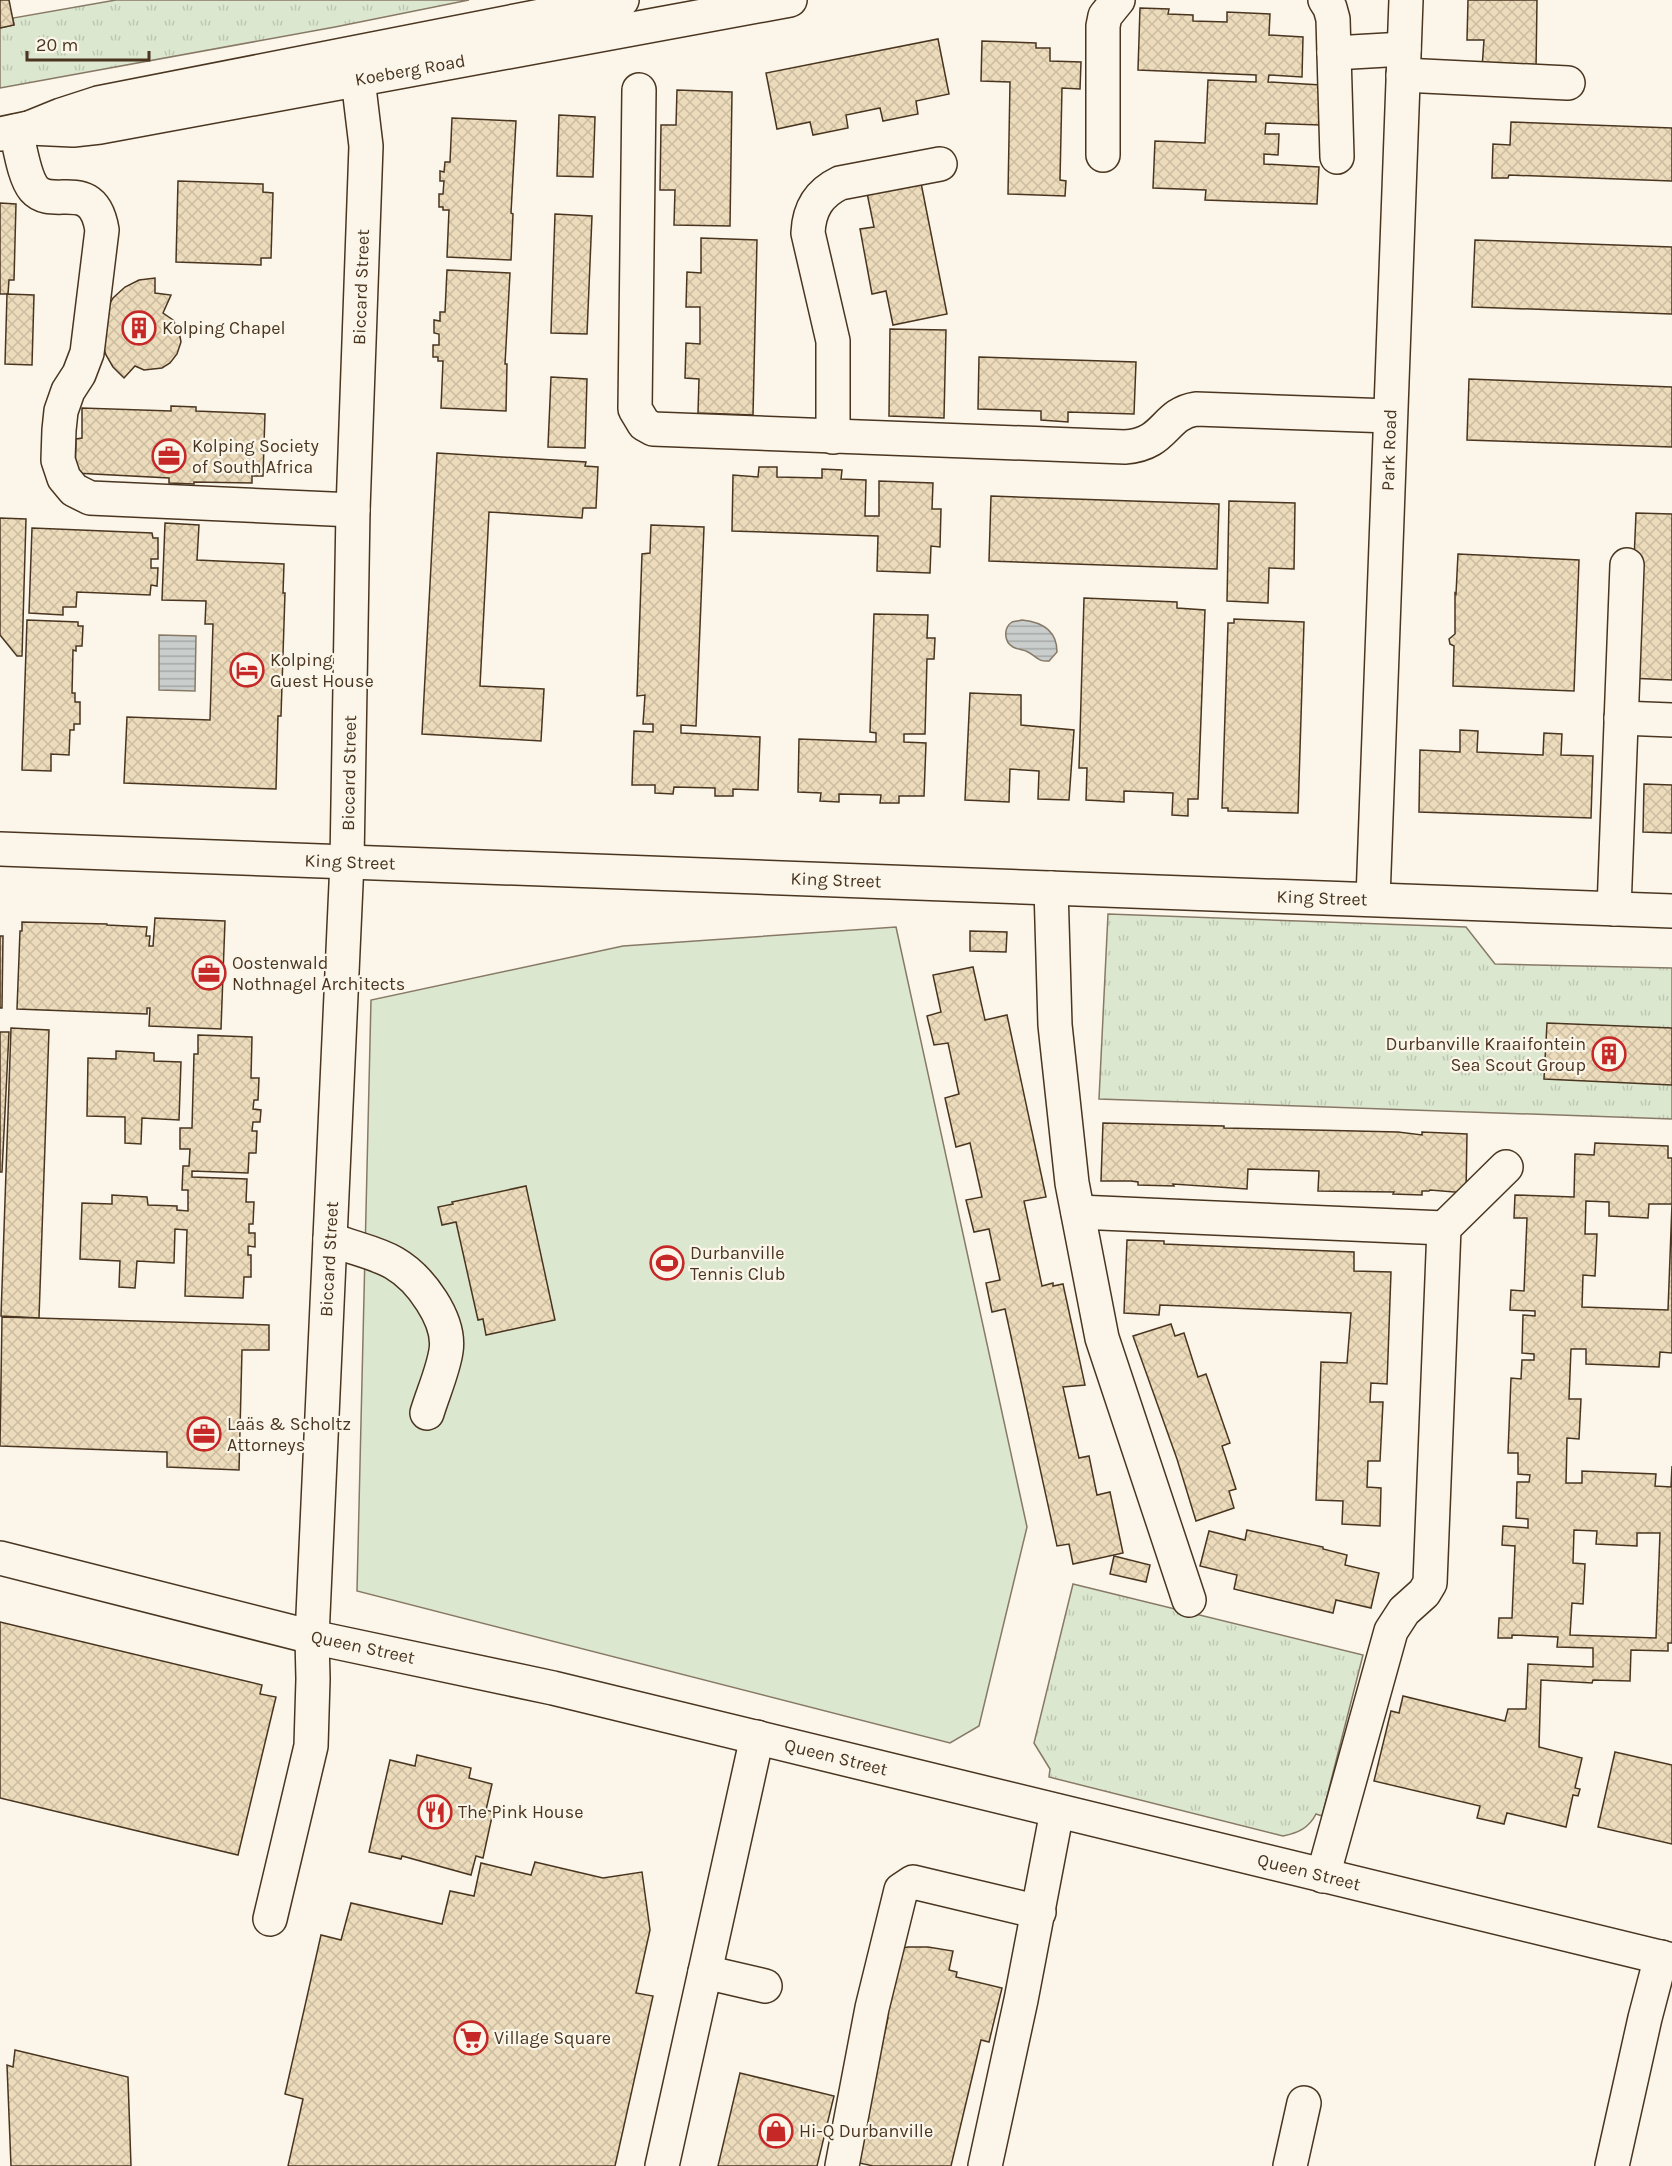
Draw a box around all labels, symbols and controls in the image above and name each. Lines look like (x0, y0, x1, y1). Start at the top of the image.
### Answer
scale bar (27, 24, 148, 62)
text: 20 m (36, 34, 78, 56)
street label: Koeberg Road (353, 49, 467, 91)
street label: Biccard Street (348, 228, 374, 345)
building icon: Kolping Chapel (121, 310, 157, 346)
place label: Kolping Chapel (162, 317, 286, 339)
street label: Park Road (1377, 409, 1401, 491)
place label: Kolping Society of South Africa (192, 435, 319, 478)
office icon: Kolping Society of South Africa (151, 438, 187, 474)
place label: Kolping Guest House (270, 649, 374, 692)
hotel icon: Kolping Guest House (229, 652, 265, 688)
street label: Biccard Street (337, 715, 361, 831)
street label: King Street (304, 849, 396, 875)
street label: King Street (790, 867, 882, 893)
street label: King Street (1276, 885, 1368, 911)
place label: Oostenwald Nothnagel Architects (232, 952, 405, 995)
office icon: Oostenwald Nothnagel Architects (191, 955, 227, 991)
place label: Durbanville Kraaifontein Sea Scout Group (1386, 1033, 1586, 1076)
building icon: Durbanville Kraaifontein Sea Scout Group (1591, 1036, 1627, 1072)
street label: Biccard Street (315, 1200, 343, 1317)
place label: Durbanville Tennis Club (690, 1242, 785, 1285)
sports icon: Durbanville Tennis Club (649, 1245, 685, 1281)
place label: Laäs & Scholtz Attorneys (227, 1413, 351, 1456)
office icon: Laäs & Scholtz Attorneys (186, 1416, 222, 1452)
street label: Queen Street (309, 1625, 417, 1669)
street label: Queen Street (782, 1734, 890, 1781)
restaurant icon: The Pink House (417, 1794, 453, 1830)
place label: The Pink House (458, 1801, 583, 1823)
street label: Queen Street (1255, 1849, 1363, 1896)
supermarket icon: Village Square (453, 2020, 489, 2056)
place label: Village Square (494, 2027, 611, 2049)
shop icon: Hi-Q Durbanville (758, 2113, 794, 2149)
place label: Hi-Q Durbanville (799, 2120, 933, 2142)

